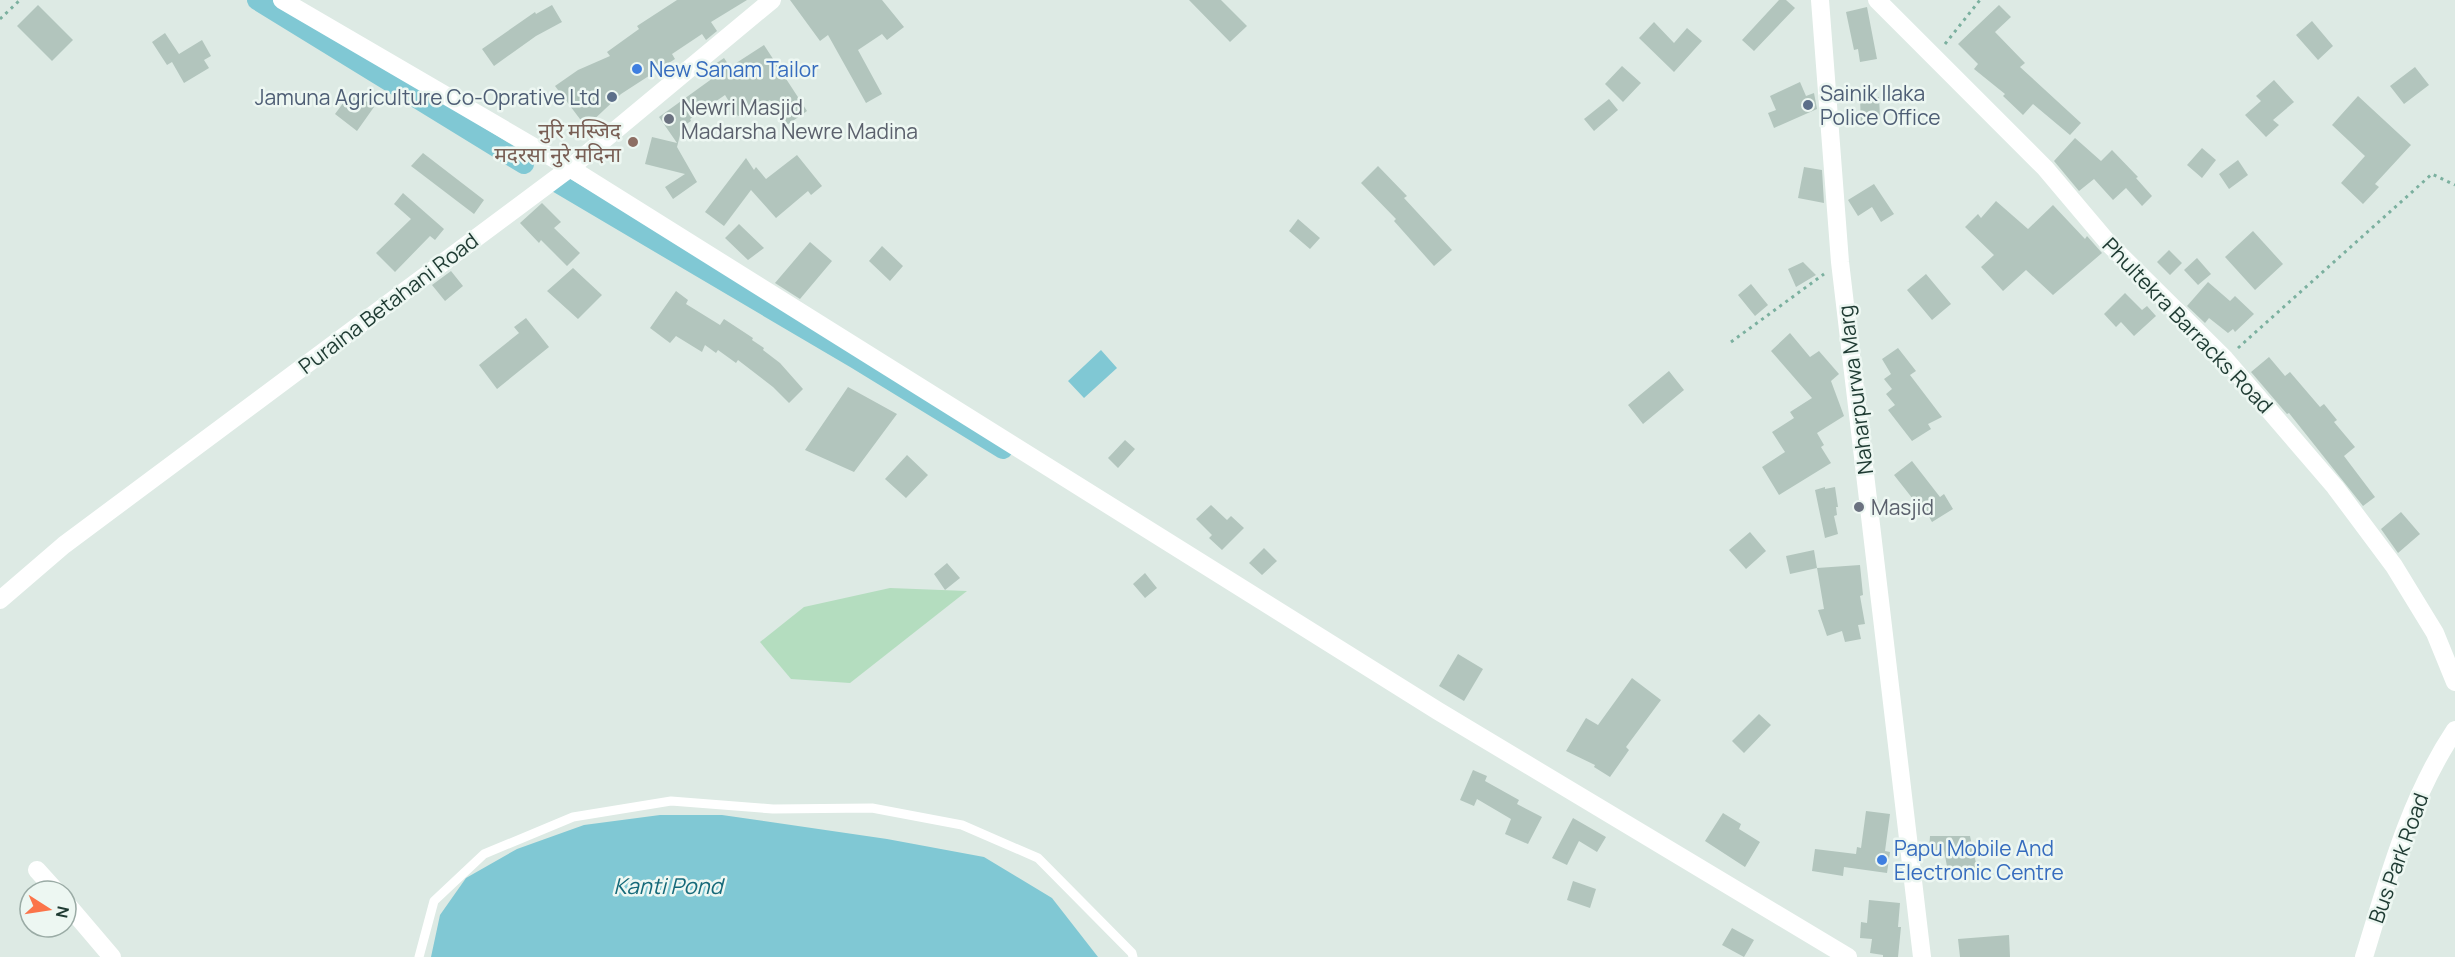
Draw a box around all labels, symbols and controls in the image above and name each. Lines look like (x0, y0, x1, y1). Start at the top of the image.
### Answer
place label: New Sanam Tailor (649, 55, 819, 83)
marker: New Sanam Tailor (630, 62, 644, 76)
place label: Sainik Ilaka Police Office (1820, 79, 1941, 131)
place label: Jamuna Agriculture Co-Oprative Ltd (255, 83, 600, 111)
marker: Jamuna Agriculture Co-Oprative Ltd (605, 90, 619, 104)
place label: Newri Masjid Madarsha Newre Madina (681, 93, 918, 145)
marker: Sainik Ilaka Police Office (1801, 98, 1815, 112)
marker: Newri Masjid Madarsha Newre Madina (662, 112, 676, 126)
place label: नुरि मस्जिद मदरसा नुरे मदिना (494, 116, 622, 168)
marker: नुरि मस्जिद मदरसा नुरे मदिना (626, 135, 640, 149)
street label: Puraina Betahani Road (293, 226, 483, 380)
street label: Phultekra Barracks Road (2097, 231, 2279, 419)
street label: Naharpurwa Marg (1831, 304, 1879, 476)
place label: Masjid (1871, 493, 1934, 521)
marker: Masjid (1852, 500, 1866, 514)
street label: Bus Park Road (2362, 789, 2434, 927)
place label: Papu Mobile And Electronic Centre (1894, 834, 2064, 886)
marker: Papu Mobile And Electronic Centre (1875, 853, 1889, 867)
water label: Kanti Pond (614, 871, 725, 901)
north arrow (18, 879, 78, 939)
text: N (51, 904, 75, 920)

